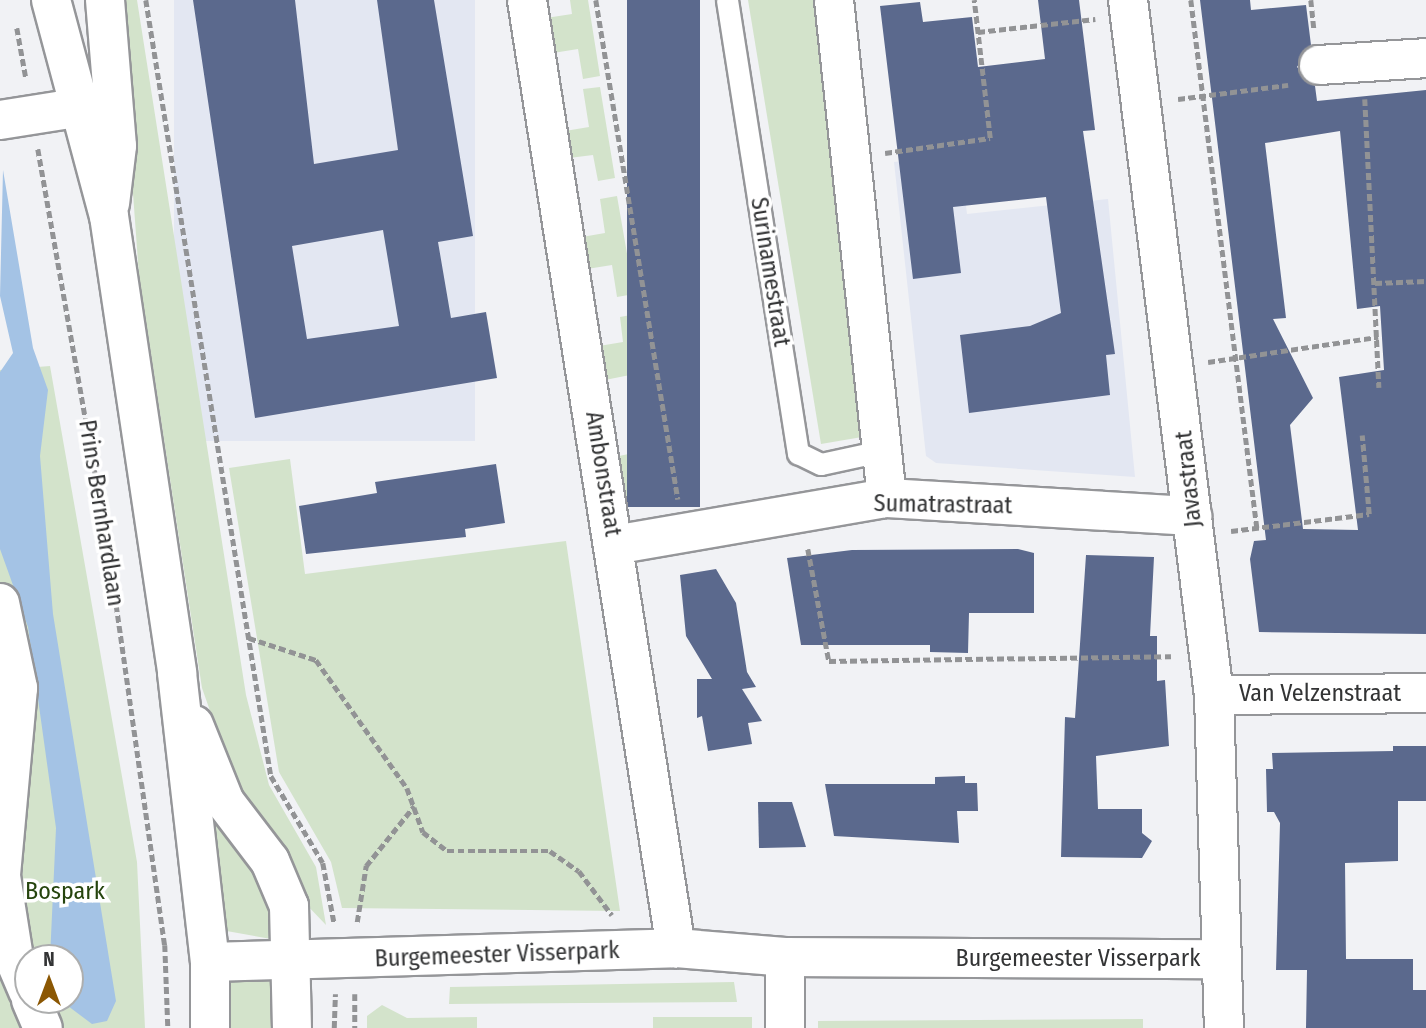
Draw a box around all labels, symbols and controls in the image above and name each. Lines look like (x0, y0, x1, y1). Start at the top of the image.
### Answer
street label: Surinamestraat (744, 195, 796, 349)
street label: Ambonstraat (579, 409, 627, 539)
street label: Prins Bernhardlaan (72, 418, 130, 608)
street label: Javastraat (1170, 429, 1208, 529)
street label: Sumatrastraat (873, 489, 1013, 521)
street label: Van Velzenstraat (1239, 680, 1401, 708)
park label: Bospark (25, 878, 105, 906)
street label: Burgemeester Visserpark (374, 936, 620, 974)
north arrow (14, 944, 84, 1014)
street label: Burgemeester Visserpark (956, 945, 1200, 973)
text: N (43, 948, 55, 971)

